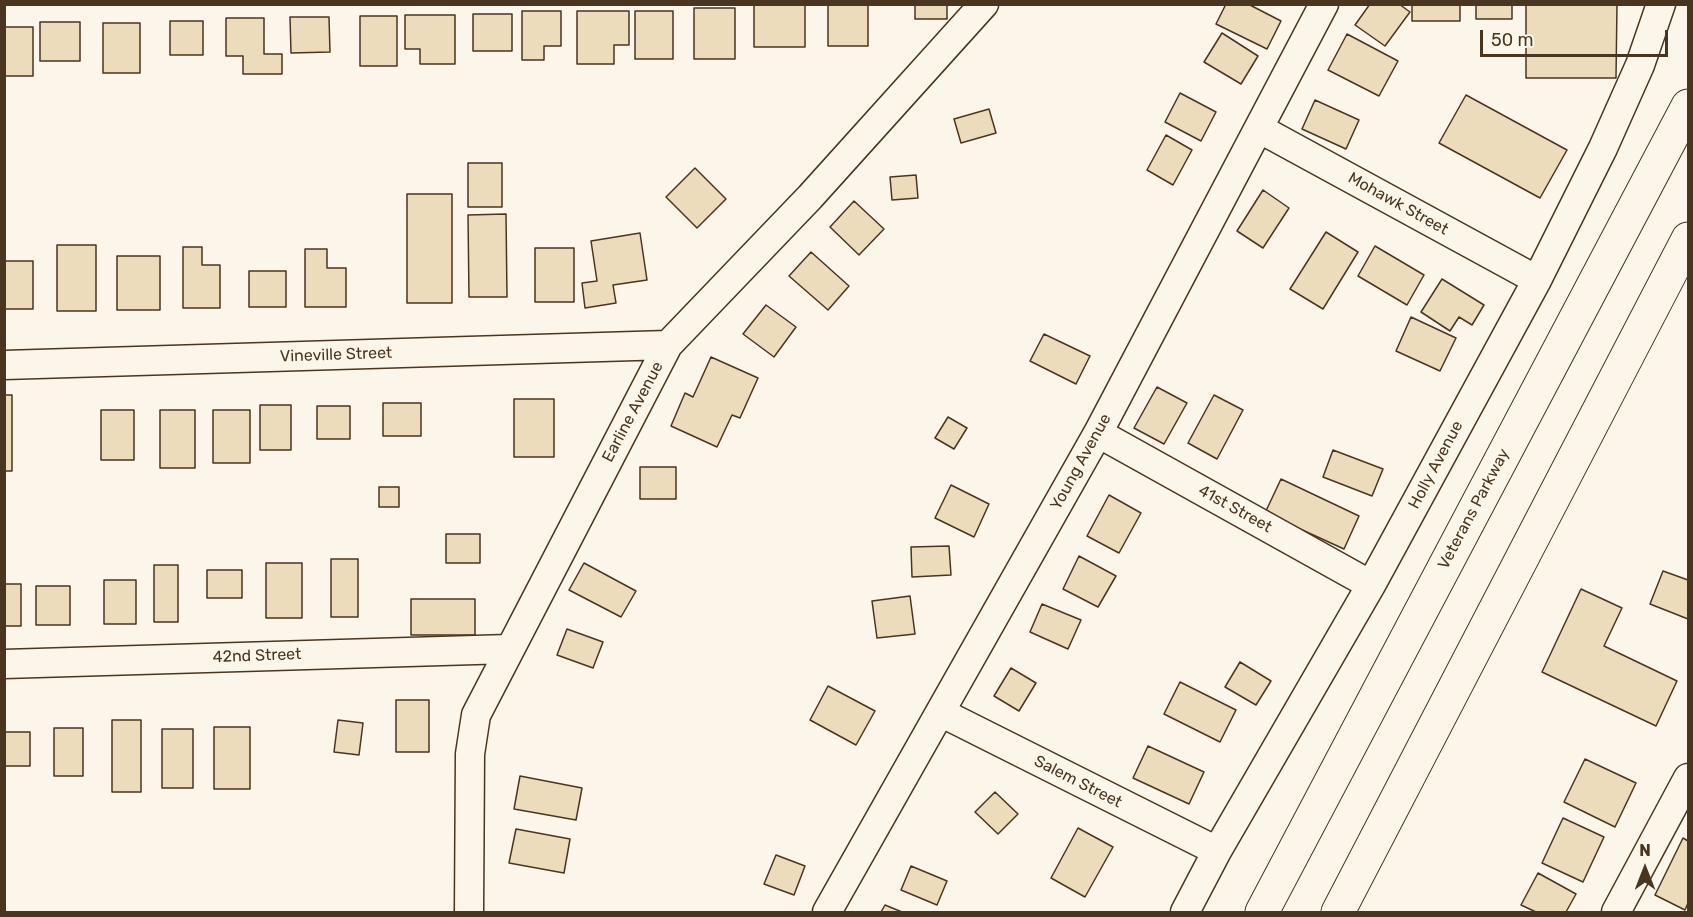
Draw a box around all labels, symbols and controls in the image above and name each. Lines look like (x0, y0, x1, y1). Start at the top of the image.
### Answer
scale bar (1483, 18, 1670, 56)
text: 50 m (1491, 29, 1534, 51)
street label: Mohawk Street (1345, 169, 1451, 239)
street label: Vineville Street (280, 343, 392, 367)
street label: Earline Avenue (598, 358, 668, 466)
street label: Young Avenue (1047, 411, 1115, 513)
street label: Holly Avenue (1405, 418, 1467, 512)
street label: Veterans Parkway (1434, 445, 1514, 573)
street label: 41st Street (1195, 481, 1275, 537)
street label: 42nd Street (212, 645, 302, 667)
street label: Salem Street (1031, 752, 1125, 812)
north arrow (1615, 839, 1675, 899)
text: N (1639, 841, 1651, 860)

